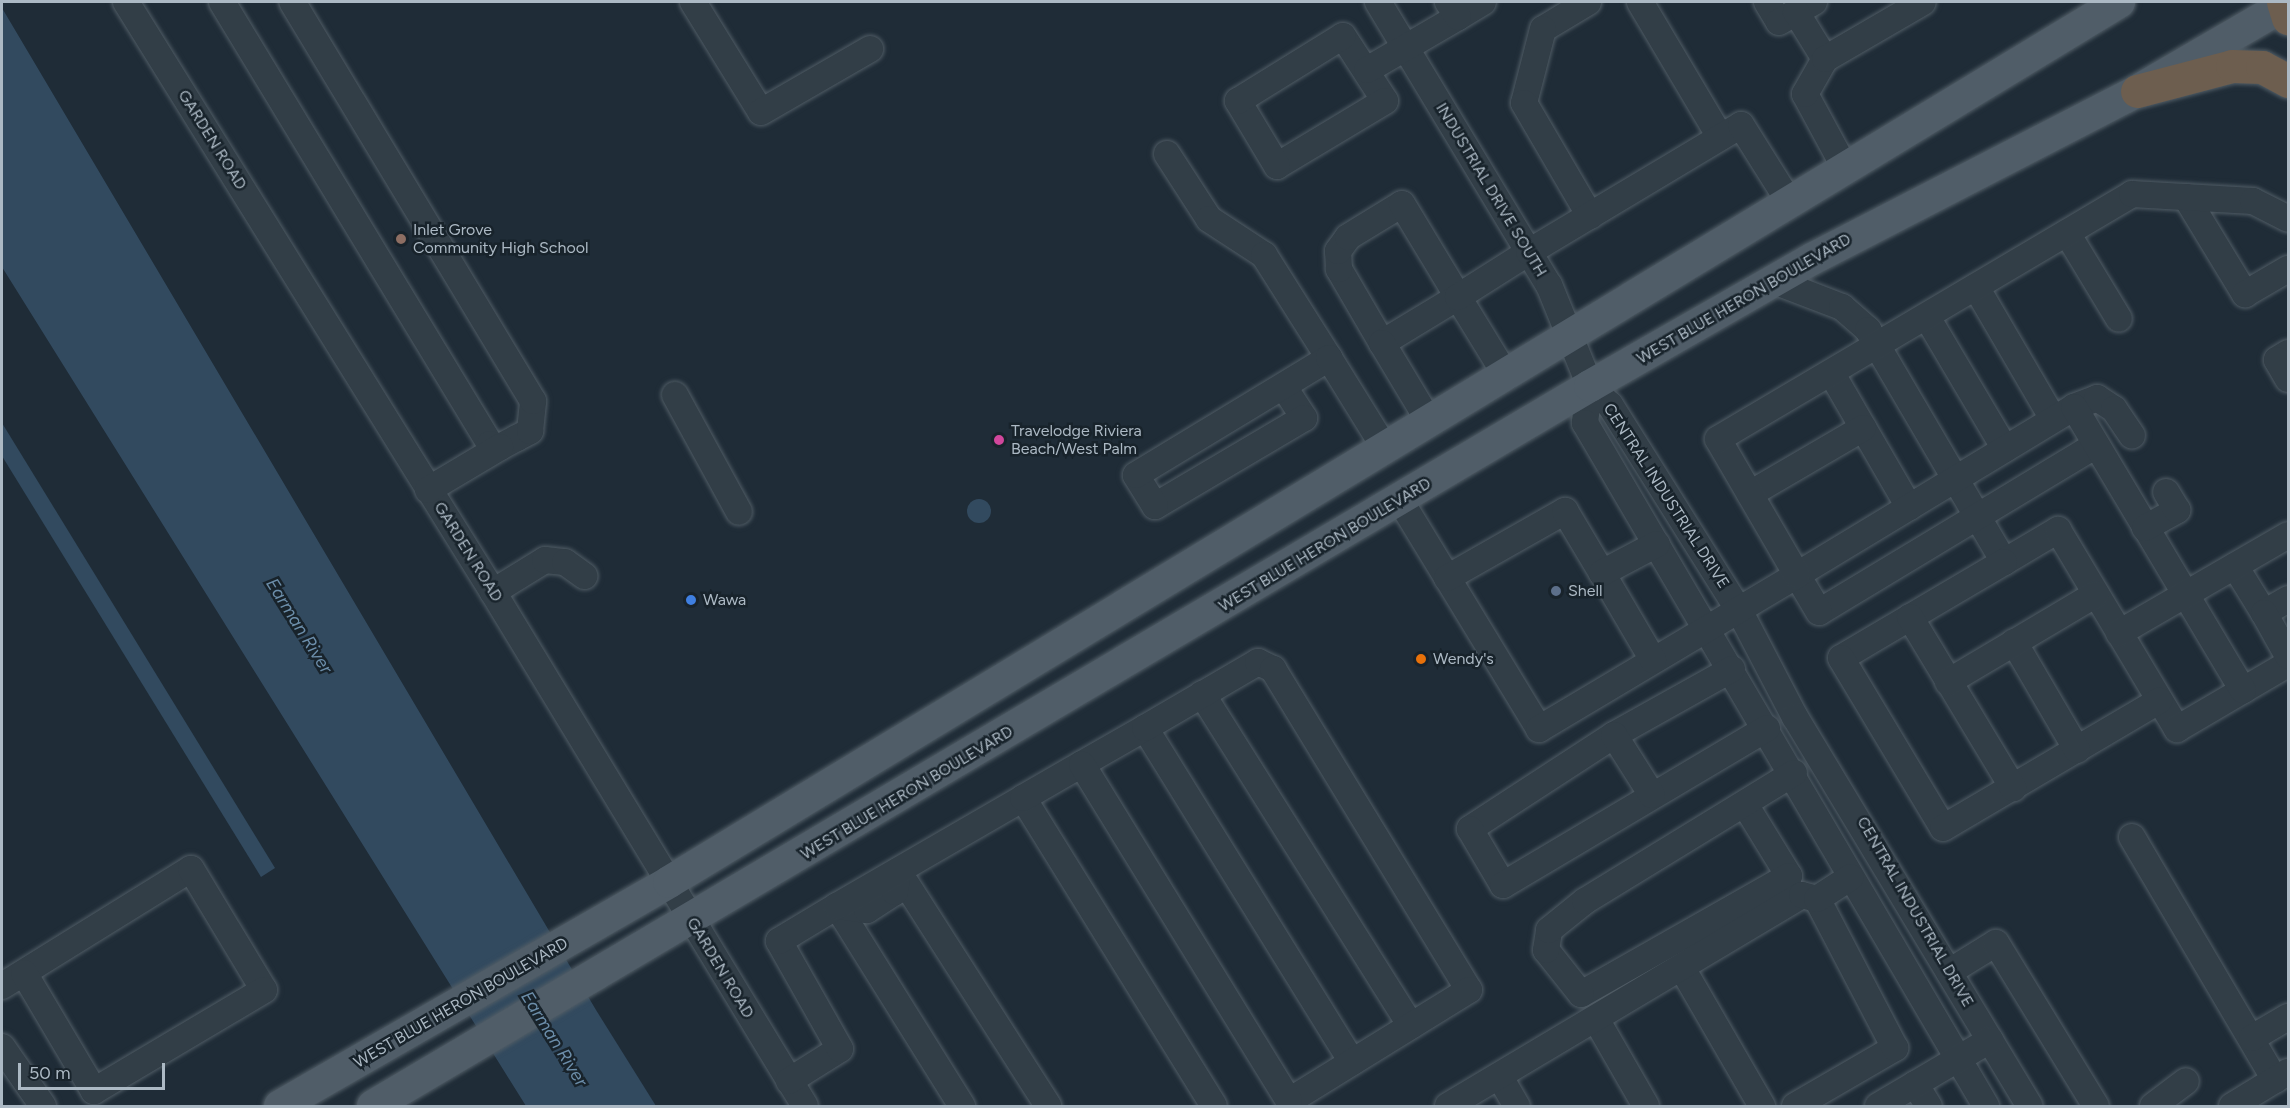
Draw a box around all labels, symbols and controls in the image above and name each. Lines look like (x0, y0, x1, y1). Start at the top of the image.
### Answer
street label: GARDEN ROAD (174, 87, 250, 193)
street label: INDUSTRIAL DRIVE SOUTH (1431, 100, 1551, 280)
place label: Inlet Grove Community High School (413, 220, 589, 258)
street label: WEST BLUE HERON BOULEVARD (1634, 230, 1854, 368)
marker: Inlet Grove Community High School (394, 232, 408, 246)
street label: CENTRAL INDUSTRIAL DRIVE (1599, 400, 1733, 592)
place label: Travelodge Riviera Beach/West Palm (1011, 421, 1142, 459)
marker: Travelodge Riviera Beach/West Palm (992, 433, 1006, 447)
street label: WEST BLUE HERON BOULEVARD (1215, 474, 1435, 616)
street label: GARDEN ROAD (430, 499, 506, 605)
water label: Earman River (261, 574, 337, 678)
place label: Shell (1568, 581, 1603, 601)
marker: Shell (1549, 584, 1563, 598)
place label: Wawa (703, 590, 746, 610)
marker: Wawa (684, 593, 698, 607)
place label: Wendy's (1433, 649, 1494, 669)
marker: Wendy's (1414, 652, 1428, 666)
street label: WEST BLUE HERON BOULEVARD (797, 722, 1017, 864)
street label: CENTRAL INDUSTRIAL DRIVE (1853, 813, 1977, 1011)
street label: GARDEN ROAD (682, 914, 758, 1022)
street label: WEST BLUE HERON BOULEVARD (351, 934, 571, 1072)
water label: Earman River (516, 987, 592, 1091)
scale bar (21, 1051, 168, 1089)
text: 50 m (29, 1062, 71, 1084)

